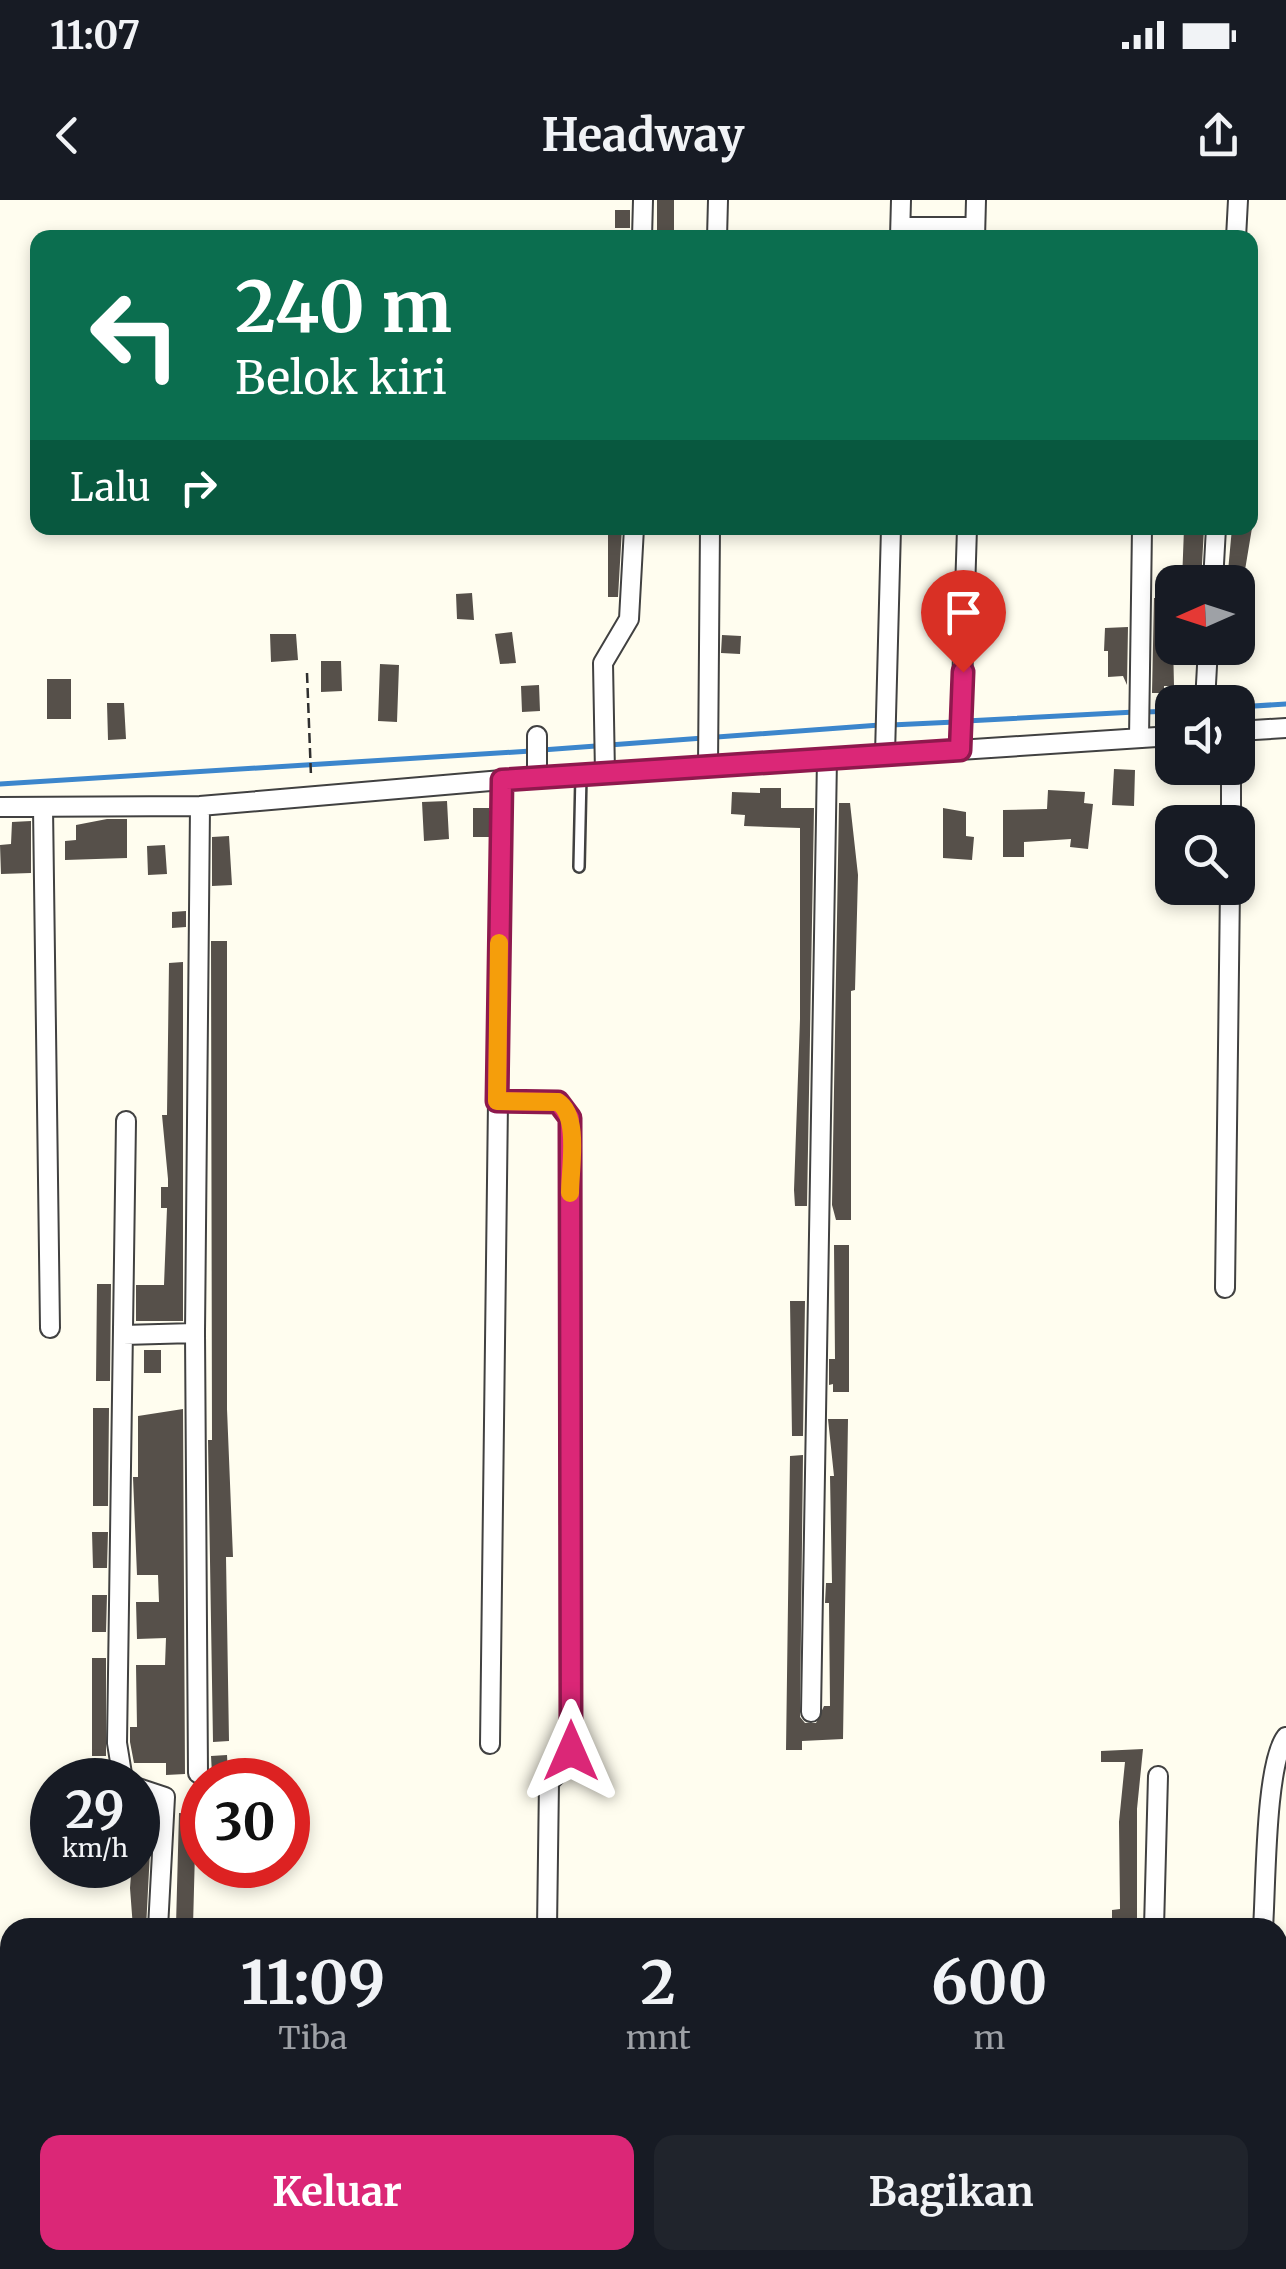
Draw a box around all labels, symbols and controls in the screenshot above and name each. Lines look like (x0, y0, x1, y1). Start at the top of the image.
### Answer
text: 11:07 (50, 12, 140, 59)
text: Headway (542, 107, 744, 163)
icon: back (40, 108, 95, 163)
icon: share (1191, 108, 1246, 163)
text: 240 m (235, 263, 452, 351)
icon: left (70, 270, 200, 400)
text: Belok kiri (235, 350, 447, 406)
icon: right (171, 460, 226, 515)
text: Lalu (70, 464, 151, 511)
north arrow (1155, 565, 1255, 665)
map controls (1155, 565, 1255, 905)
pin (921, 570, 1006, 673)
icon: arrive (936, 585, 991, 640)
button: sound (1155, 685, 1255, 785)
button: search (1155, 805, 1255, 905)
position arrow (519, 1699, 623, 1803)
speed limit sign: 30 (180, 1758, 310, 1888)
text: 29 (65, 1779, 125, 1842)
text: km/h (62, 1832, 128, 1864)
text: 11:09 (240, 1945, 385, 2020)
text: 2 (641, 1945, 676, 2020)
text: 600 (931, 1945, 1048, 2020)
text: Tiba (278, 2018, 347, 2058)
text: mnt (626, 2018, 691, 2058)
text: m (973, 2018, 1005, 2058)
button: Keluar (40, 2135, 634, 2250)
button: Bagikan (654, 2135, 1248, 2250)

